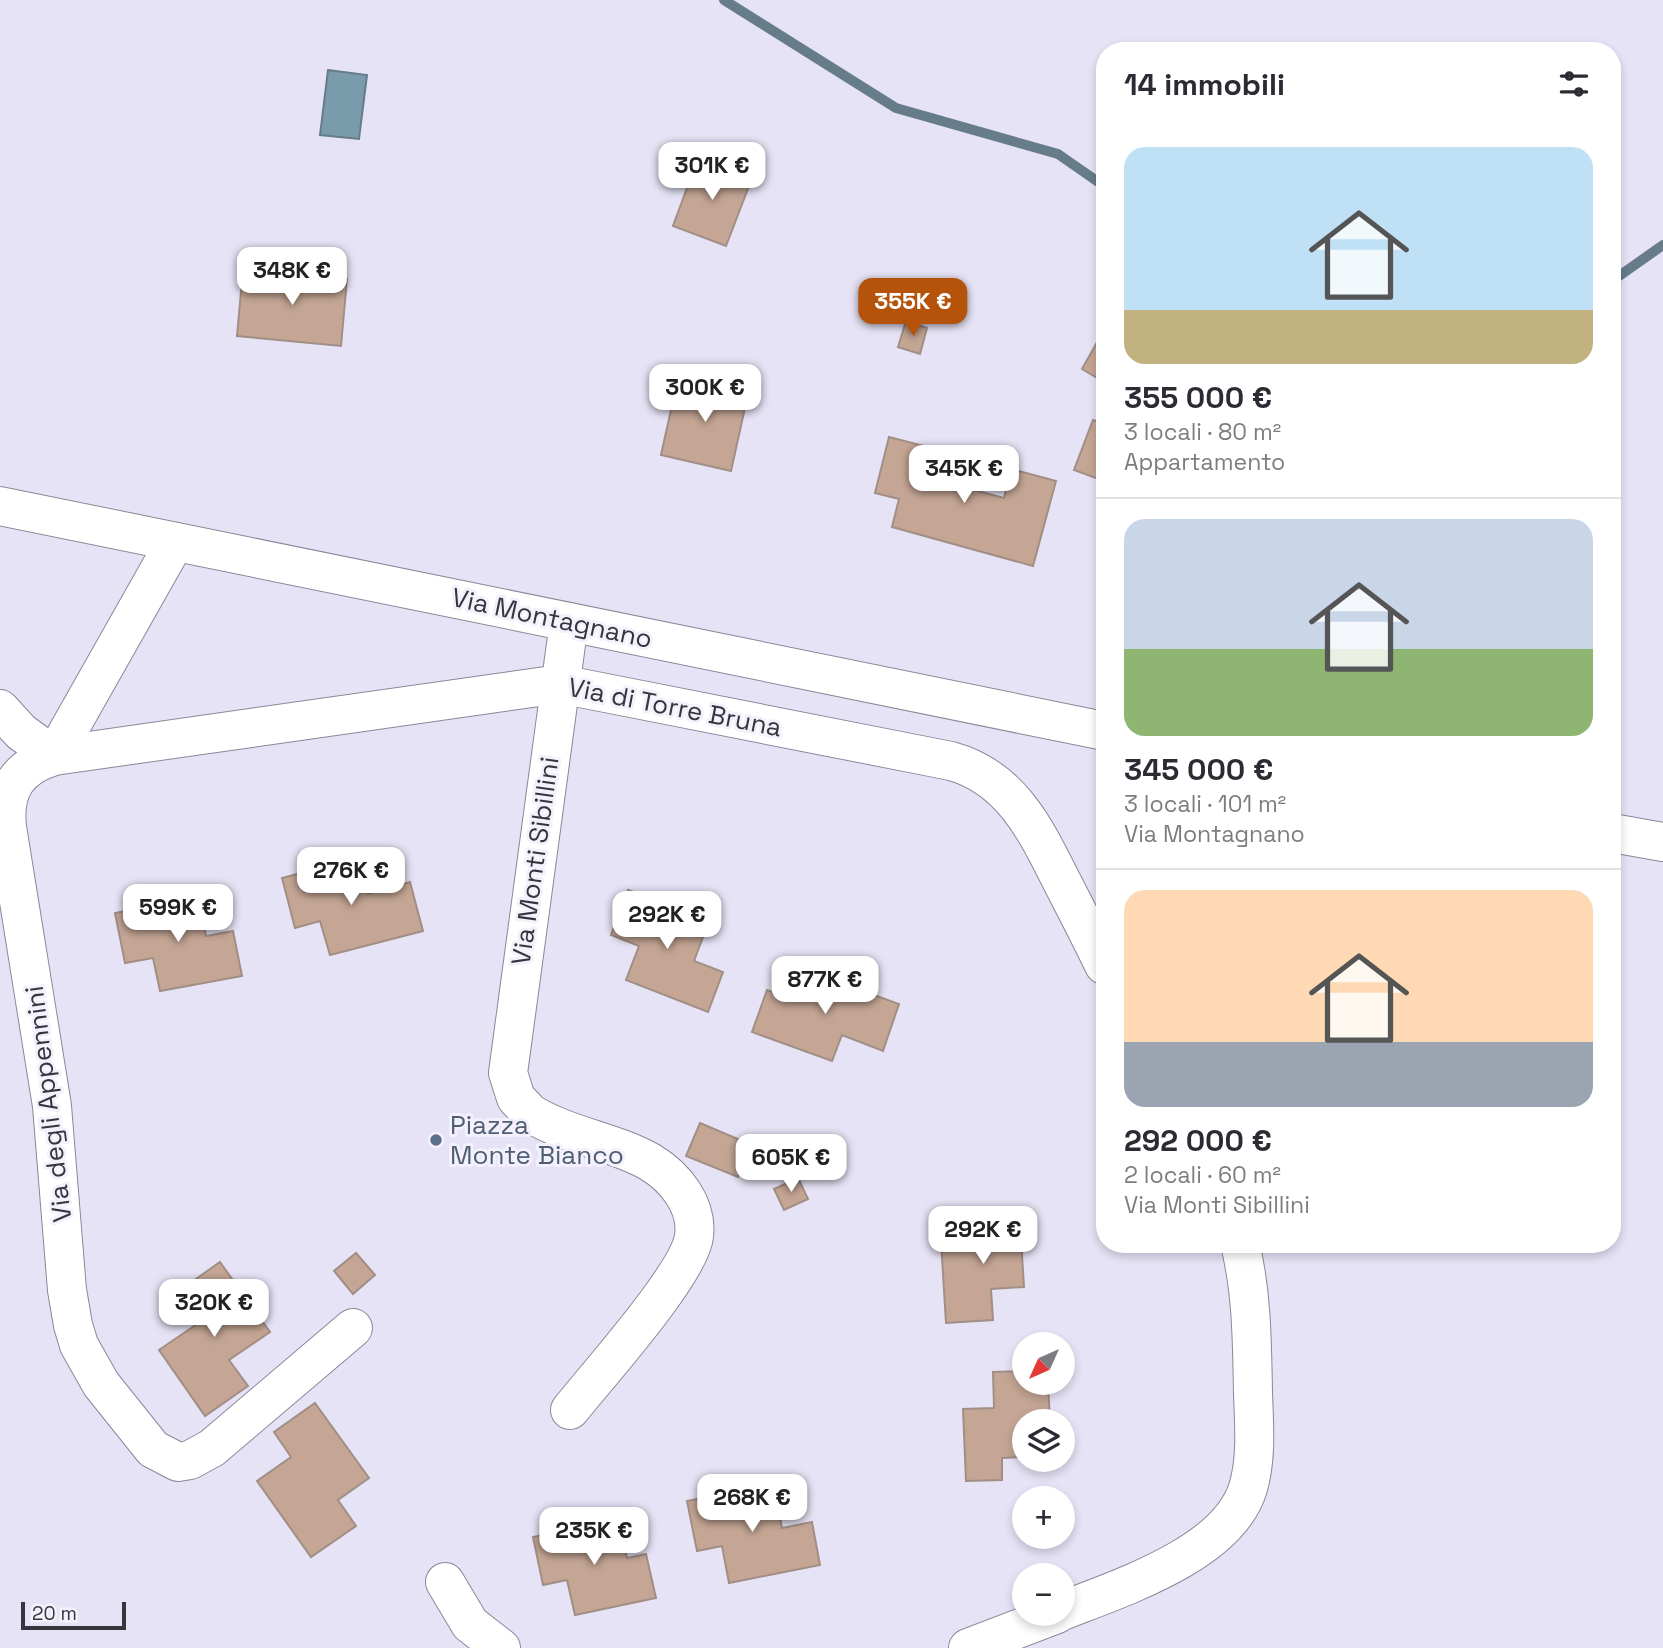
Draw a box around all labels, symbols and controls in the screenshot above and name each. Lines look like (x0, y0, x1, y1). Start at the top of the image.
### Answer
text: 14 immobili (1124, 65, 1285, 104)
icon: filters (1555, 65, 1593, 103)
pin: 301K € (655, 142, 769, 202)
text: 301K € (674, 150, 750, 180)
icon: home (1296, 192, 1422, 318)
pin: 348K € (235, 247, 349, 307)
text: 348K € (253, 255, 331, 285)
pin: 355K € (856, 278, 970, 338)
text: 355K € (874, 286, 952, 316)
pin: 300K € (648, 364, 762, 424)
text: 300K € (665, 372, 745, 402)
text: 355 000 € (1124, 378, 1272, 417)
text: 3 locali · 80 m² (1124, 417, 1281, 447)
pin: 345K € (907, 446, 1021, 505)
text: Appartamento (1124, 447, 1285, 477)
text: 345K € (925, 453, 1003, 483)
icon: home (1296, 564, 1422, 690)
street label: Via Montagnano (449, 580, 655, 656)
street label: Via di Torre Bruna (565, 670, 785, 744)
text: 345 000 € (1124, 750, 1273, 789)
street label: Via Monti Sibillini (504, 755, 566, 967)
text: 3 locali · 101 m² (1124, 789, 1286, 819)
text: Via Montagnano (1124, 819, 1305, 849)
pin: 276K € (294, 848, 408, 907)
text: 276K € (313, 855, 389, 885)
pin: 599K € (121, 884, 235, 944)
text: 599K € (139, 892, 217, 922)
pin: 292K € (610, 892, 724, 951)
text: 292K € (628, 899, 706, 929)
icon: home (1296, 935, 1422, 1061)
pin: 877K € (768, 956, 882, 1016)
text: 877K € (788, 964, 862, 994)
street label: Via degli Appennini (17, 984, 79, 1224)
place label: Piazza Monte Bianco (450, 1108, 624, 1172)
text: 292 000 € (1124, 1121, 1272, 1160)
marker: Piazza Monte Bianco (428, 1132, 444, 1148)
pin: 605K € (734, 1134, 848, 1194)
text: 605K € (752, 1142, 830, 1172)
text: 2 locali · 60 m² (1124, 1160, 1281, 1190)
text: Via Monti Sibillini (1124, 1190, 1310, 1220)
pin: 292K € (926, 1206, 1040, 1266)
text: 292K € (944, 1214, 1022, 1244)
pin: 320K € (157, 1280, 271, 1339)
text: 320K € (175, 1287, 253, 1317)
north arrow (1012, 1332, 1074, 1395)
map controls (1012, 1332, 1075, 1626)
button: layers (1012, 1409, 1075, 1472)
pin: 268K € (695, 1474, 809, 1534)
text: 268K € (713, 1482, 791, 1512)
button: + (1012, 1486, 1075, 1549)
pin: 235K € (537, 1508, 651, 1567)
text: 235K € (555, 1515, 633, 1545)
button: − (1012, 1563, 1075, 1626)
scale bar (21, 1599, 126, 1631)
text: 20 m (32, 1601, 77, 1626)

